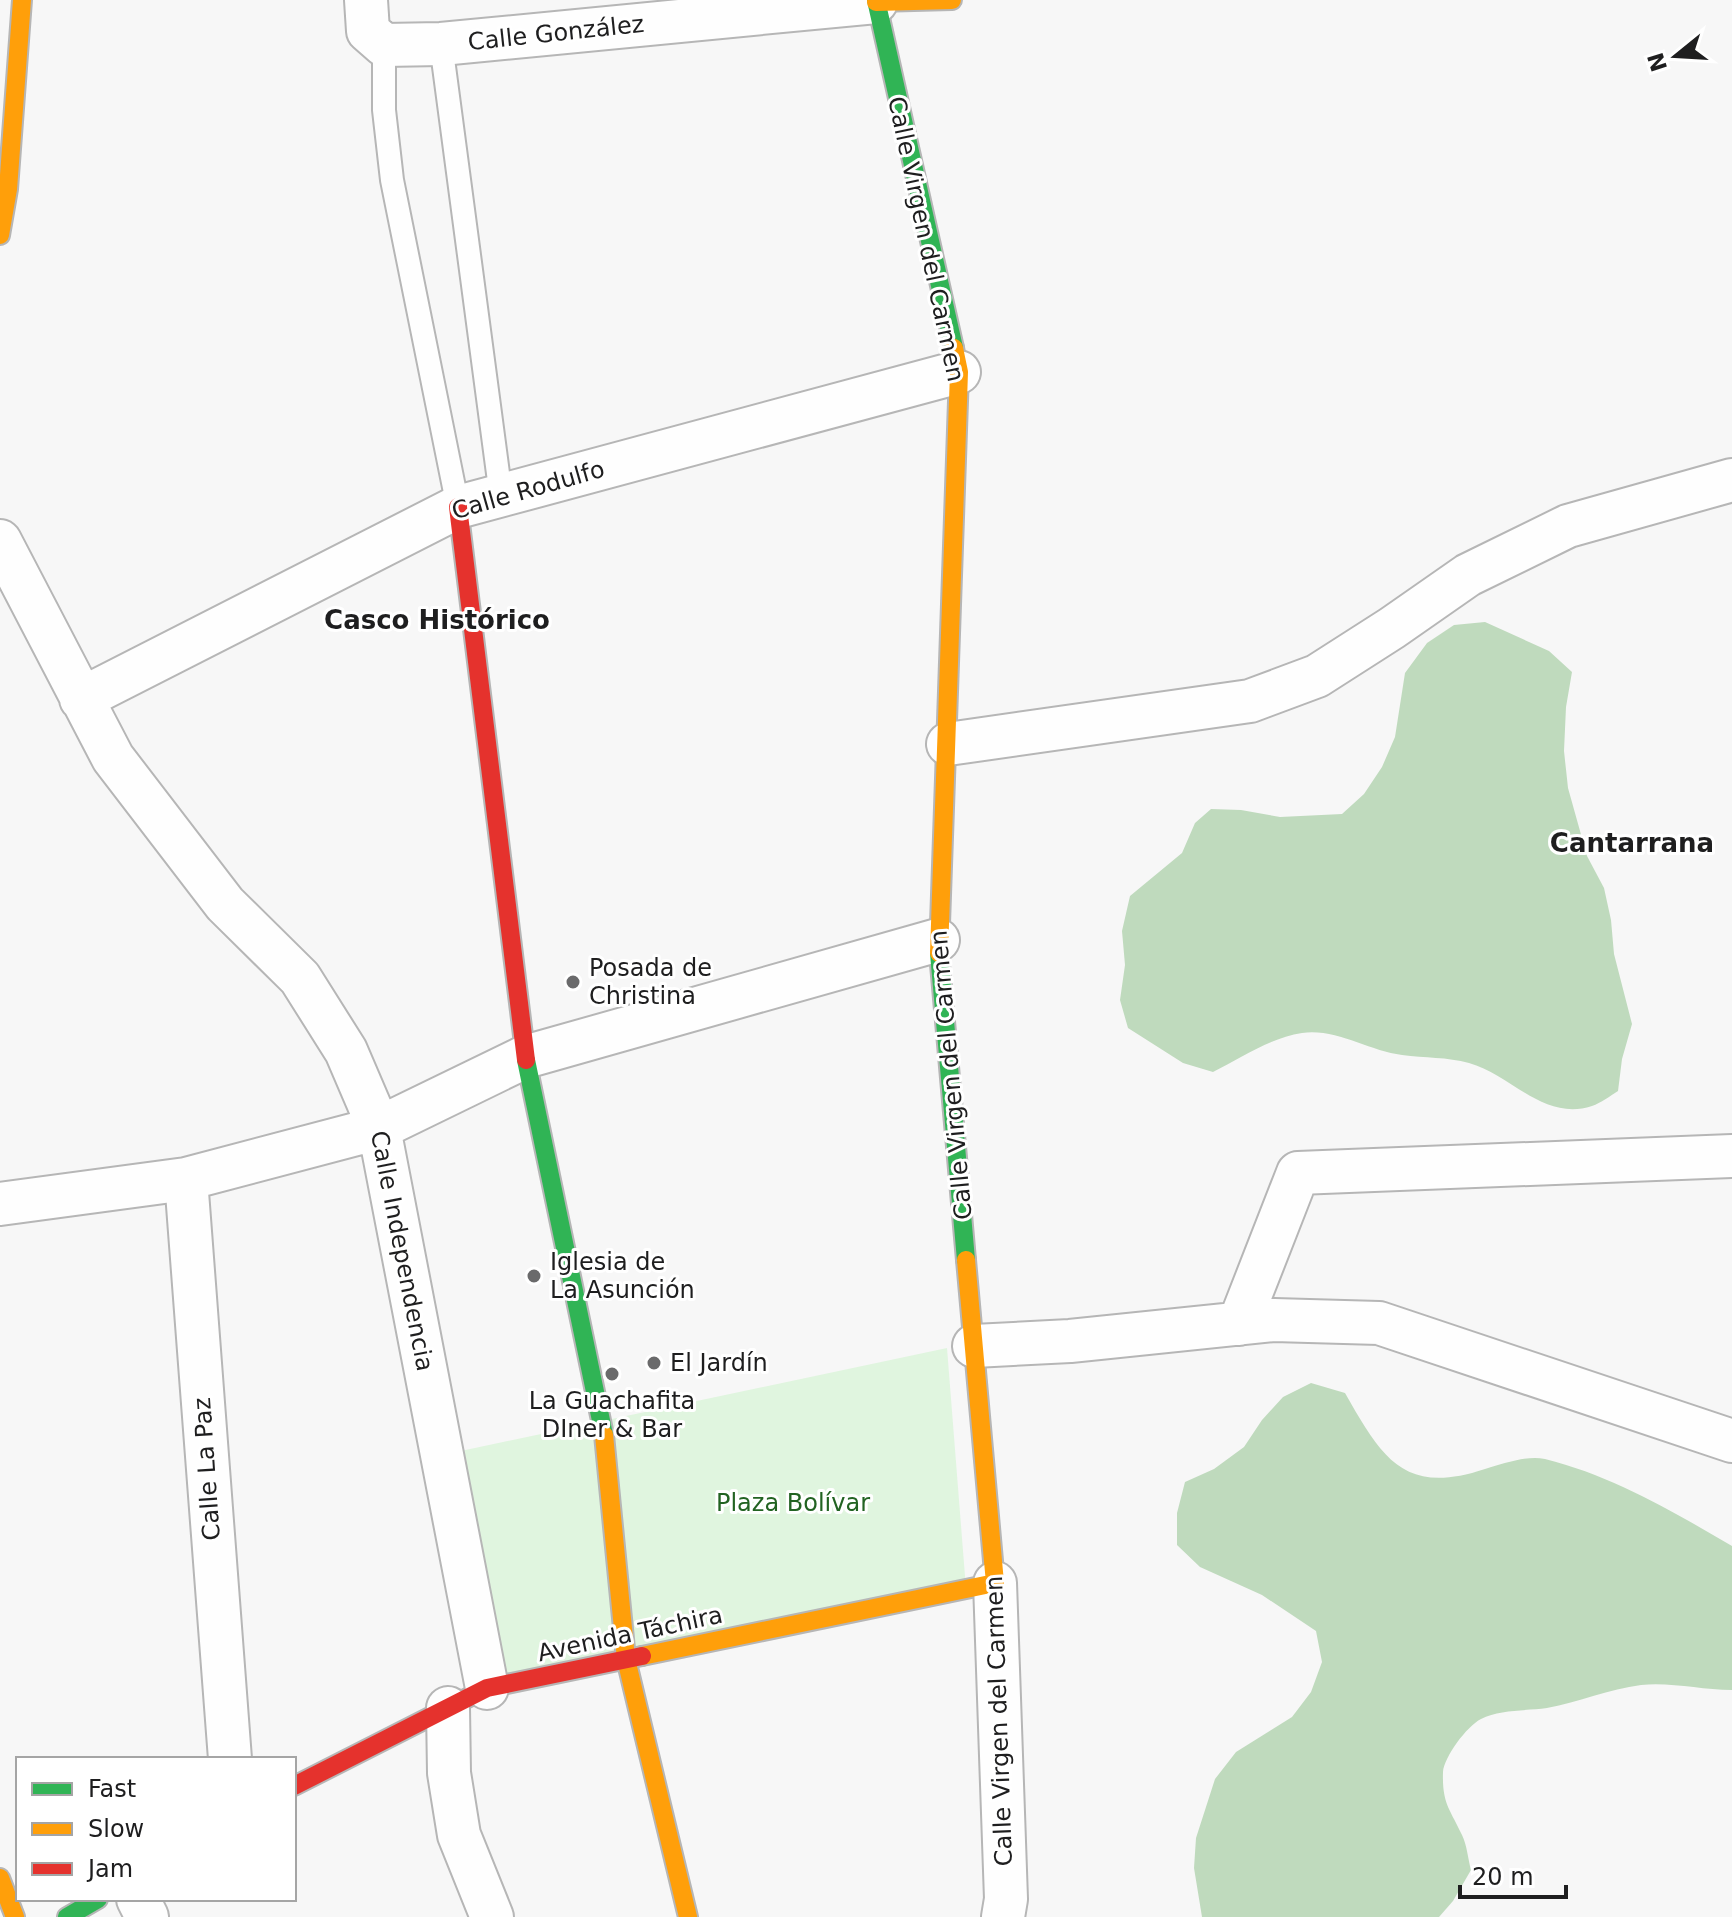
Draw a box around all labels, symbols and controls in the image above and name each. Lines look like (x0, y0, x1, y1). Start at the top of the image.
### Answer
street label: Calle González (467, 10, 645, 56)
north arrow (1636, 16, 1716, 96)
text: N (1643, 49, 1672, 75)
street label: Calle Virgen del Carmen (882, 94, 970, 384)
street label: Calle Rodulfo (448, 455, 608, 525)
district label: Casco Histórico (324, 605, 550, 635)
district label: Cantarrana (1550, 828, 1714, 858)
street label: Calle Virgen del Carmen (924, 929, 978, 1221)
place label: Posada de Christina (589, 954, 712, 1010)
marker: Posada de Christina (564, 973, 582, 991)
street label: Calle Independencia (365, 1128, 439, 1374)
place label: Iglesia de La Asunción (550, 1248, 695, 1304)
marker: Iglesia de La Asunción (525, 1267, 543, 1285)
place label: El Jardín (670, 1349, 768, 1377)
marker: El Jardín (645, 1354, 663, 1372)
marker: La Guachafita DIner & Bar (603, 1365, 621, 1383)
place label: La Guachafita DIner & Bar (529, 1387, 695, 1443)
street label: Calle La Paz (188, 1396, 226, 1542)
park label: Plaza Bolívar (716, 1489, 870, 1517)
street label: Calle Virgen del Carmen (980, 1575, 1018, 1867)
street label: Avenida Táchira (535, 1601, 725, 1667)
legend (16, 1757, 296, 1901)
text: Fast (88, 1775, 136, 1803)
text: Slow (88, 1815, 144, 1843)
scale bar (1460, 1849, 1566, 1899)
text: Jam (86, 1855, 133, 1883)
text: 20 m (1472, 1863, 1534, 1891)

